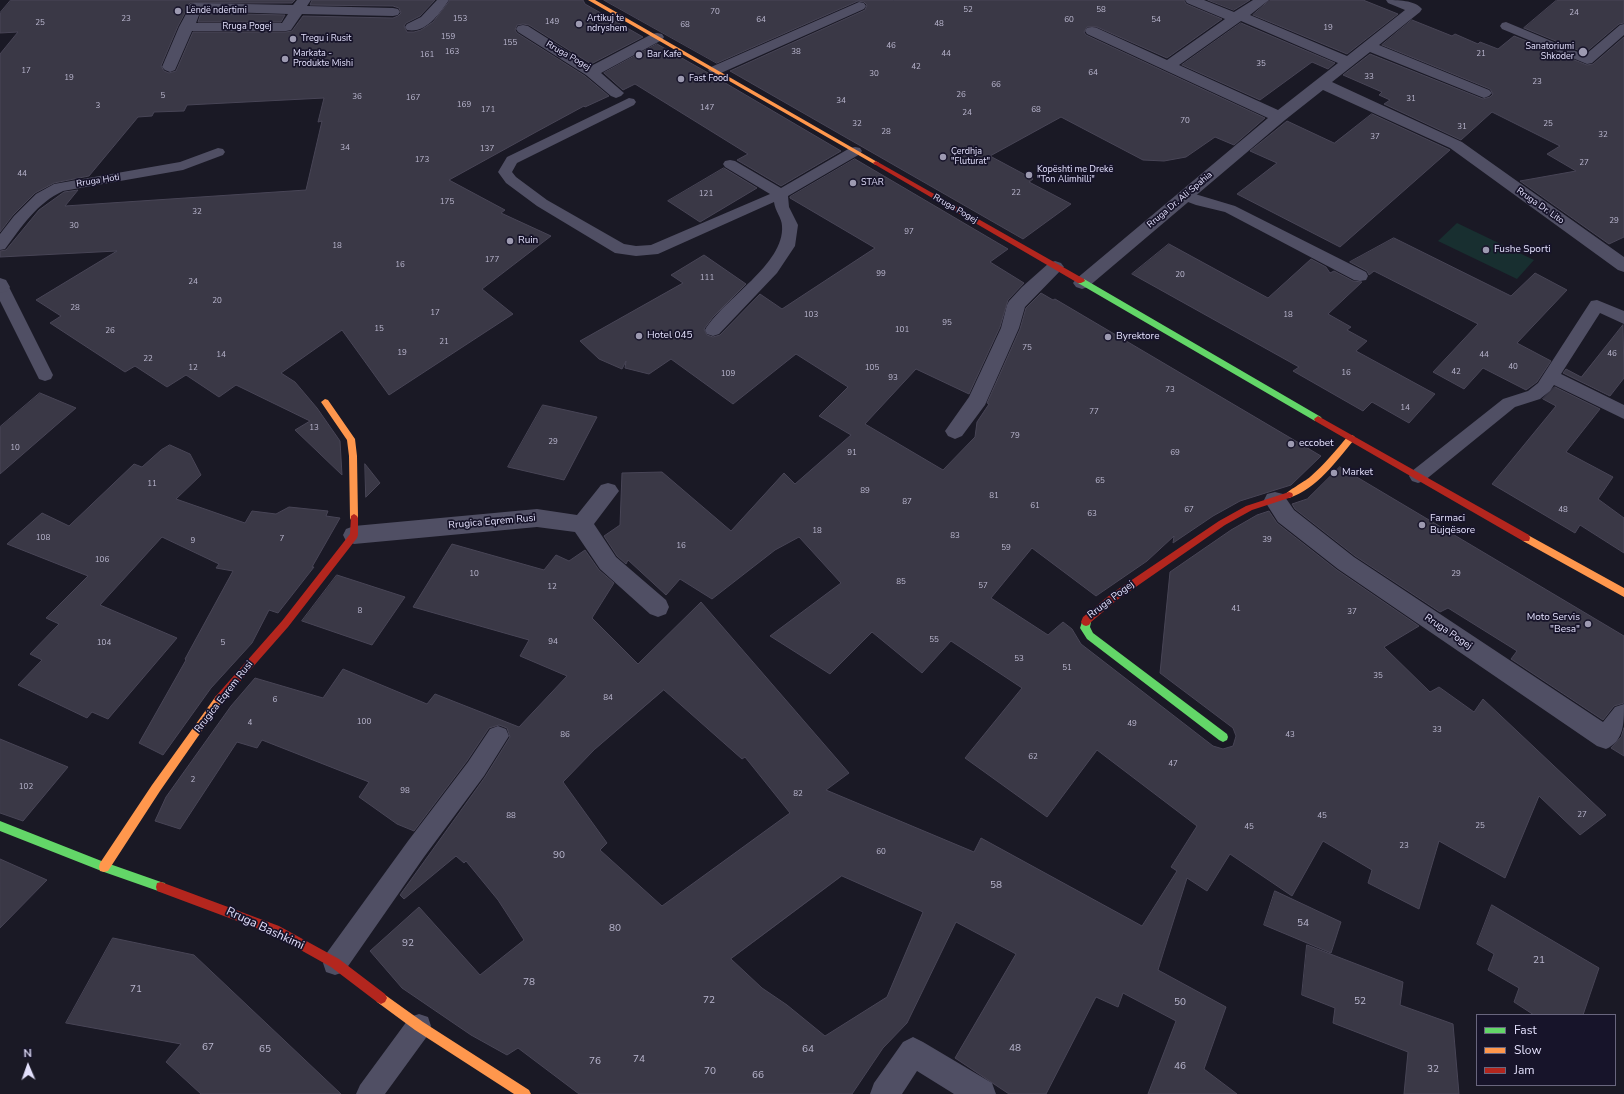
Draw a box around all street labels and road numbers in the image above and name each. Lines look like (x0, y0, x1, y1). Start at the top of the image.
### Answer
street label: Rruga Pogej (222, 22, 272, 32)
street label: Rruga Pogej (544, 39, 592, 73)
street label: Rruga Dr. Ali Spahia (1145, 170, 1215, 230)
street label: Rruga Hoti (76, 172, 120, 190)
street label: Rruga Dr. Lito (1514, 186, 1566, 226)
street label: Rruga Pogej (931, 192, 979, 226)
street label: Rrugica Eqrem Rusi (448, 512, 536, 532)
street label: Rruga Pogej (1085, 579, 1137, 621)
street label: Rruga Pogej (1422, 612, 1474, 652)
street label: Rrugica Eqrem Rusi (192, 659, 256, 735)
street label: Rruga Bashkimi (224, 905, 306, 953)

